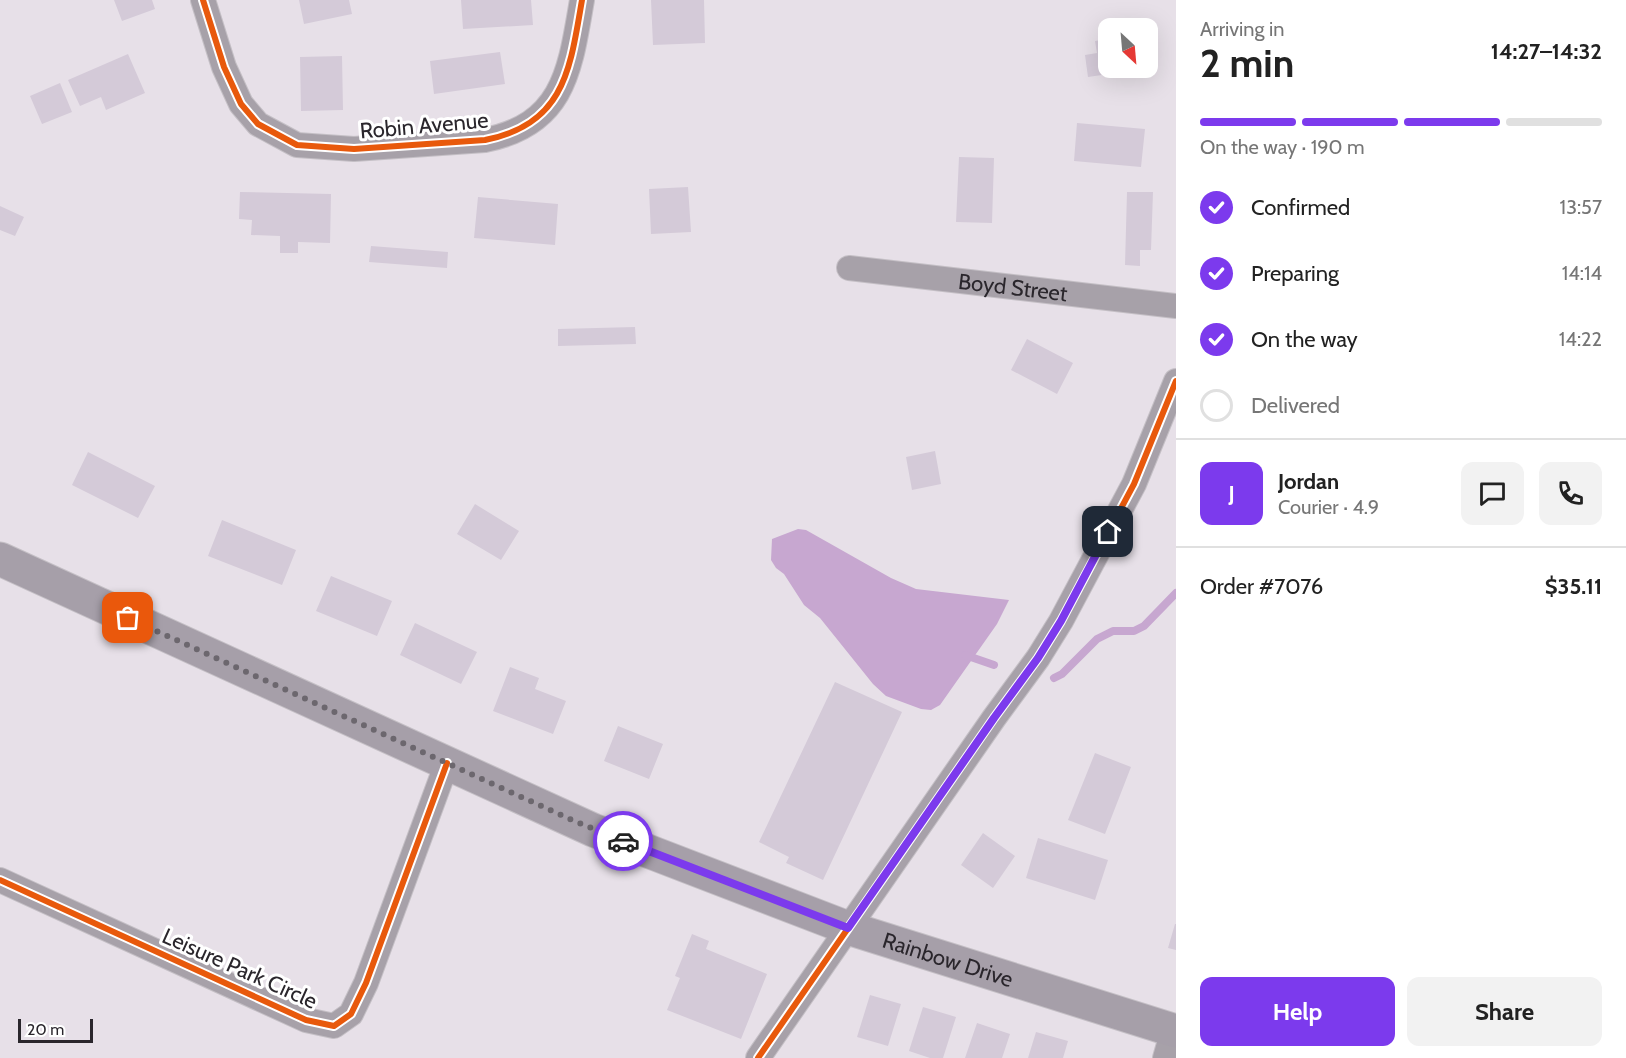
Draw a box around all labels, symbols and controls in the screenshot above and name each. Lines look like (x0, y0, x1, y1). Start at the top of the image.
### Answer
text: Arriving in (1200, 17, 1284, 41)
north arrow (1098, 18, 1158, 78)
map controls (1098, 18, 1158, 78)
text: 14:27–14:32 (1491, 38, 1602, 65)
text: 2 min (1200, 39, 1294, 87)
street label: Robin Avenue (359, 106, 489, 145)
text: On the way · 190 m (1200, 135, 1365, 159)
icon: check (1200, 191, 1233, 224)
text: Confirmed (1251, 194, 1350, 221)
text: 13:57 (1560, 195, 1602, 219)
icon: check (1200, 257, 1233, 290)
text: Preparing (1251, 260, 1339, 287)
text: 14:14 (1562, 261, 1602, 285)
street label: Boyd Street (957, 268, 1069, 307)
icon: check (1200, 323, 1233, 356)
text: On the way (1251, 326, 1358, 353)
text: 14:22 (1559, 327, 1602, 351)
text: Delivered (1251, 392, 1340, 419)
button: chat (1461, 462, 1524, 525)
button: phone (1539, 462, 1602, 525)
text: Jordan (1278, 468, 1339, 495)
text: J (1228, 480, 1235, 507)
text: Courier · 4.9 (1278, 495, 1379, 519)
pin (1082, 506, 1133, 557)
icon: home (1091, 515, 1124, 548)
text: Order #7076 (1200, 573, 1323, 600)
text: $35.11 (1545, 573, 1602, 600)
pin (102, 592, 153, 643)
icon: bag (111, 601, 144, 634)
courier (593, 811, 653, 871)
icon: car (607, 825, 640, 858)
street label: Leisure Park Circle (158, 922, 321, 1015)
street label: Rainbow Drive (879, 927, 1016, 993)
button: Help (1200, 977, 1395, 1046)
button: Share (1407, 977, 1602, 1046)
scale bar (18, 1016, 93, 1044)
text: 20 m (27, 1020, 64, 1039)

